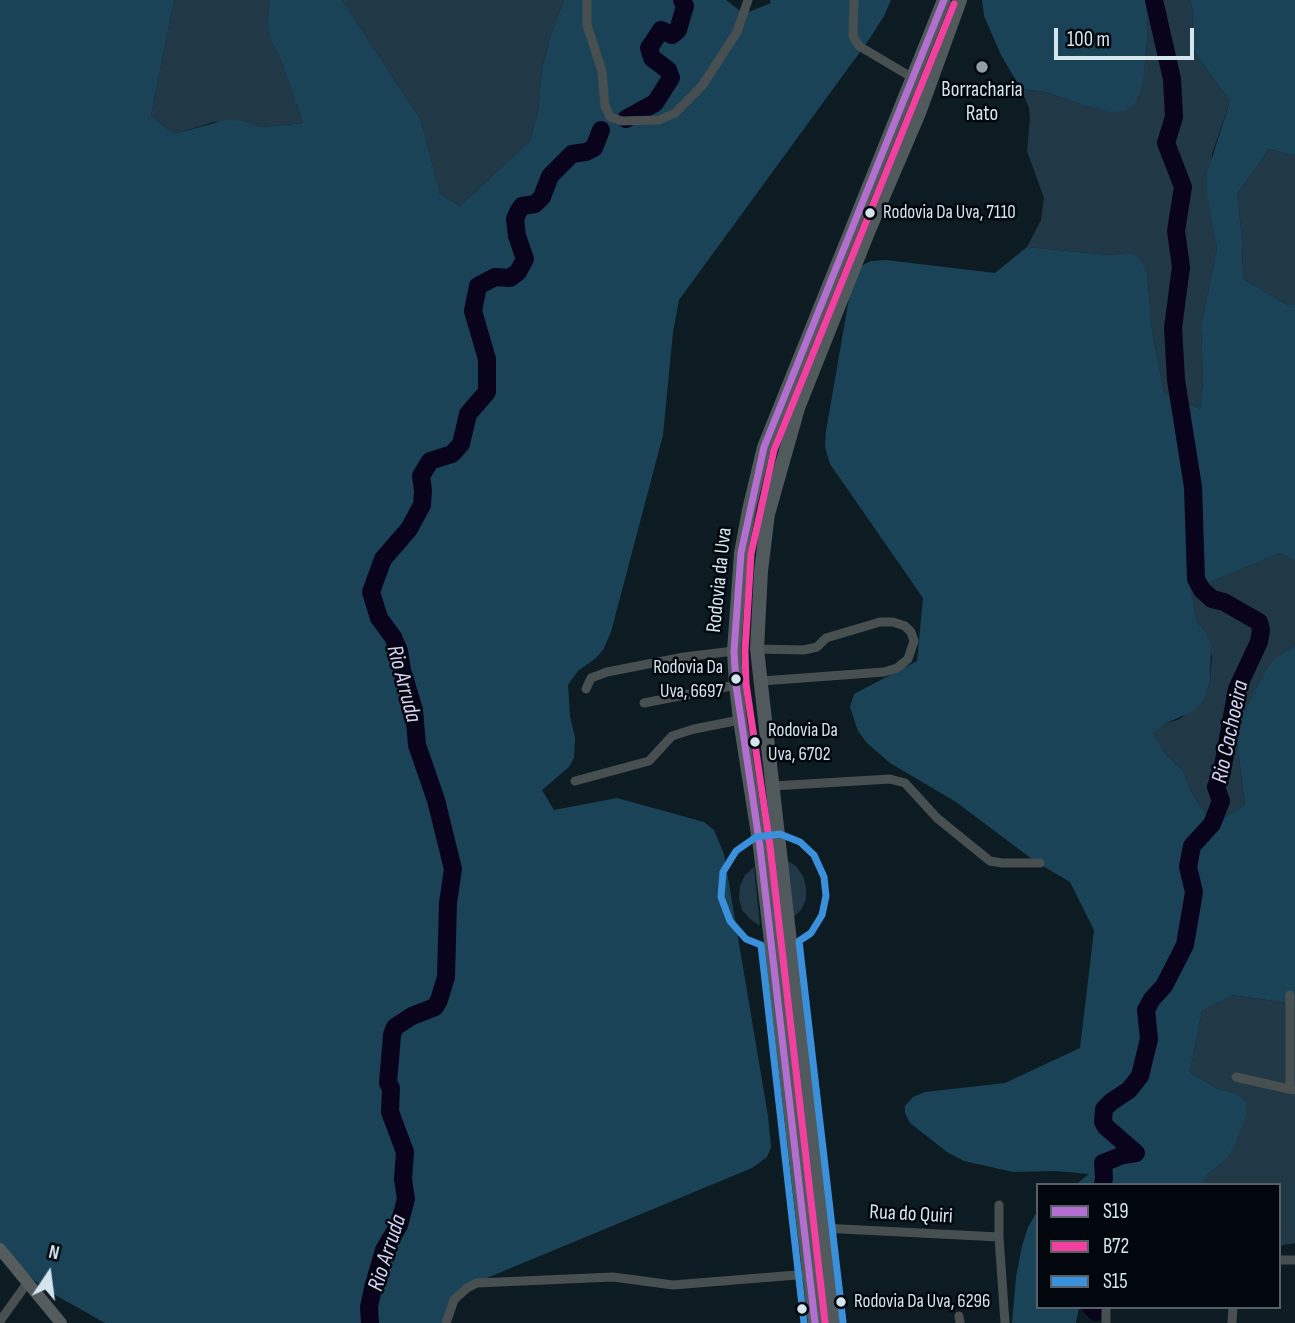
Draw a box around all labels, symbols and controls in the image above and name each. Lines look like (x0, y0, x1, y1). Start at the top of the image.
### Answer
scale bar (1057, 14, 1197, 58)
text: 100 m (1067, 27, 1110, 52)
marker: Borracharia Rato (974, 59, 990, 75)
place label: Borracharia Rato (941, 78, 1023, 128)
place label: Rodovia Da Uva, 7110 (883, 202, 1016, 224)
marker: Rodovia Da Uva, 7110 (863, 206, 877, 220)
street label: Rodovia da Uva (702, 526, 738, 634)
water label: Rio Arruda (379, 642, 427, 726)
place label: Rodovia Da Uva, 6697 (653, 657, 723, 701)
marker: Rodovia Da Uva, 6697 (729, 672, 743, 686)
water label: Rio Cachoeira (1207, 678, 1255, 786)
place label: Rodovia Da Uva, 6702 (768, 720, 838, 764)
marker: Rodovia Da Uva, 6702 (748, 735, 762, 749)
legend (1036, 1183, 1281, 1309)
text: S19 (1103, 1199, 1128, 1224)
street label: Rua do Quiri (869, 1200, 953, 1230)
water label: Rio Arruda (363, 1211, 413, 1295)
text: B72 (1103, 1234, 1129, 1259)
north arrow (14, 1239, 84, 1309)
text: N (46, 1241, 61, 1265)
text: S15 (1103, 1269, 1128, 1294)
place label: Rodovia Da Uva, 6296 (854, 1291, 990, 1313)
marker: Rodovia Da Uva, 6296 (834, 1295, 848, 1309)
unlabelled marker (795, 1302, 809, 1316)

